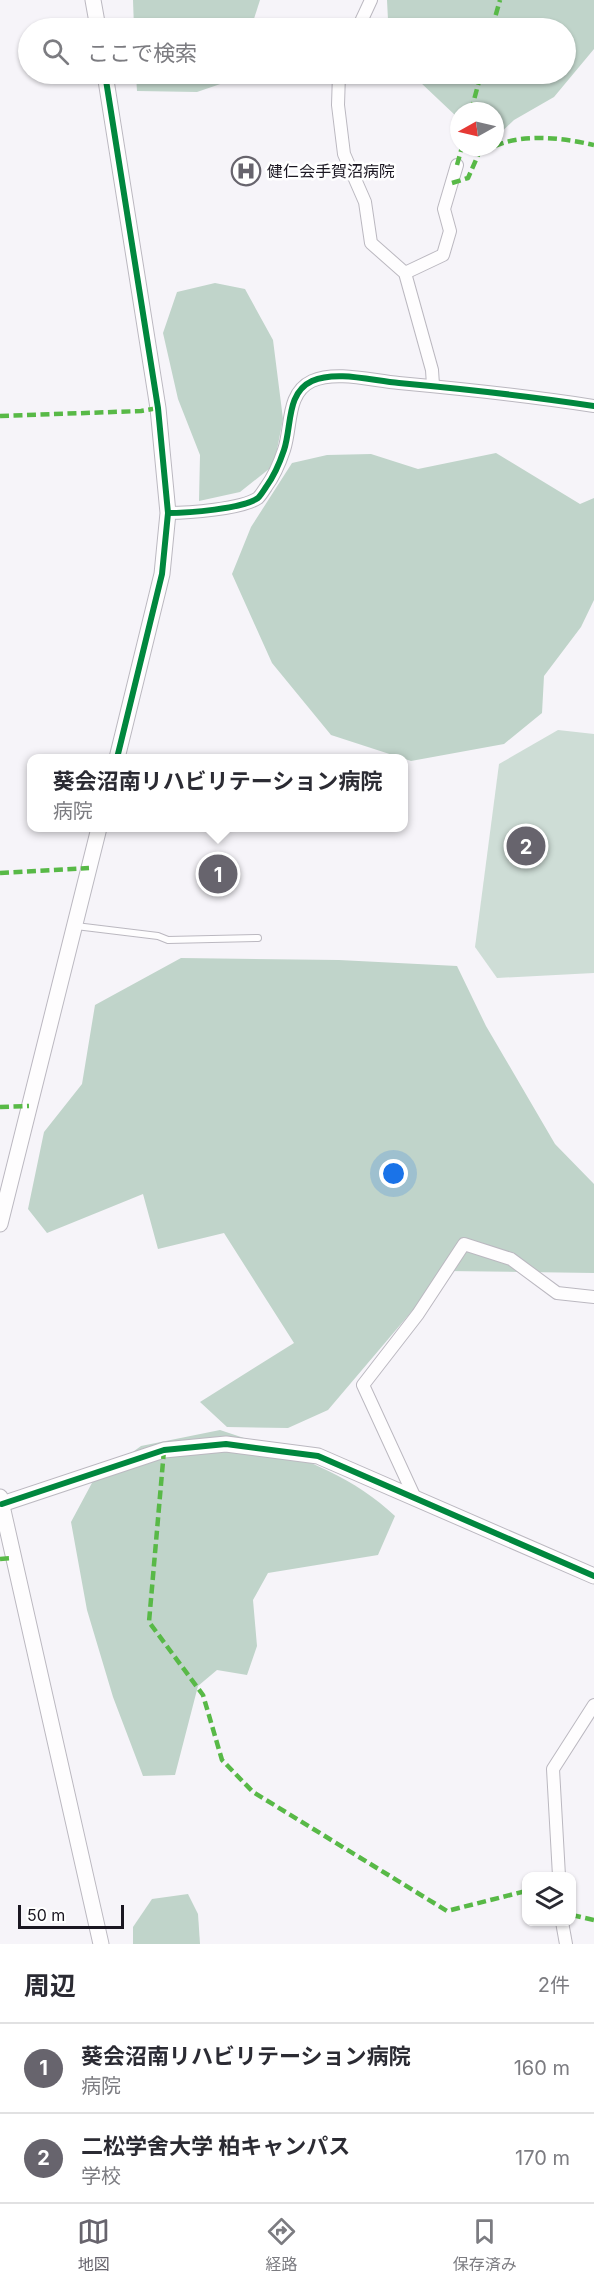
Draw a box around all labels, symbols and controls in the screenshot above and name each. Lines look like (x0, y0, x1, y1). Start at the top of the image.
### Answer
search box (18, 18, 576, 84)
icon: search (39, 35, 72, 68)
text: ここで検索 (87, 40, 197, 66)
north arrow (450, 102, 504, 156)
hospital icon: 健仁会手賀沼病院 (230, 155, 262, 187)
place label: 健仁会手賀沼病院 (267, 161, 395, 181)
popup (27, 754, 408, 832)
text: 葵会沼南リハビリテーション病院 (53, 768, 382, 794)
text: 病院 (53, 799, 93, 823)
pin: 2 (506, 824, 546, 868)
pin: 1 (198, 852, 238, 896)
your location (379, 1159, 408, 1188)
map controls (522, 1872, 576, 1926)
button: layers (522, 1872, 576, 1926)
scale bar (18, 1902, 124, 1930)
text: 50 m (27, 1905, 65, 1925)
text: 周辺 (24, 1970, 76, 2001)
text: 2件 (538, 1973, 570, 1997)
text: 葵会沼南リハビリテーション病院 (81, 2043, 411, 2069)
text: 1 (39, 2056, 48, 2080)
text: 160 m (514, 2056, 570, 2080)
text: 病院 (81, 2074, 121, 2098)
text: 二松学舍大学 柏キャンパス (81, 2133, 350, 2159)
text: 2 (37, 2146, 50, 2170)
text: 170 m (515, 2146, 570, 2170)
text: 学校 (81, 2164, 121, 2188)
tab: 地図 (77, 2215, 110, 2275)
tab: 経路 (265, 2215, 298, 2275)
tab: 保存済み (453, 2215, 517, 2275)

